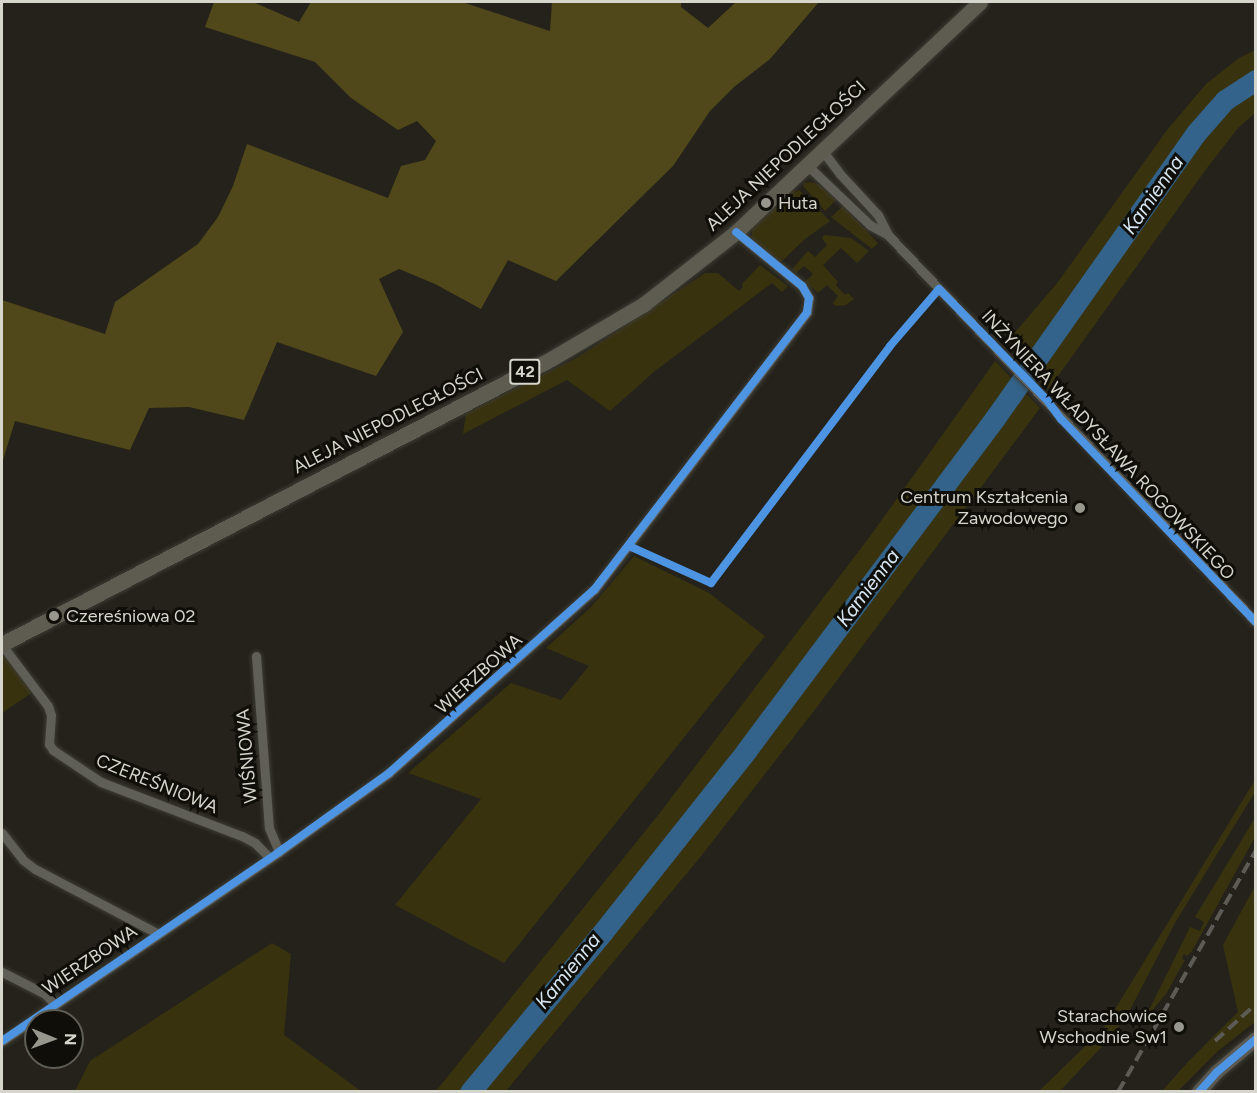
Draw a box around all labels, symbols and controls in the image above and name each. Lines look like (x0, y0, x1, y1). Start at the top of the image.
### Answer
street label: ALEJA NIEPODLEGŁOŚCI (702, 76, 870, 236)
water label: Kamienna (1117, 151, 1189, 239)
place label: Huta (778, 192, 818, 214)
marker: Huta (759, 196, 773, 210)
street label: INŻYNIERA WŁADYSŁAWA ROGOWSKIEGO (977, 306, 1239, 584)
road number: 42 (508, 359, 542, 385)
street label: ALEJA NIEPODLEGŁOŚCI (289, 364, 487, 478)
place label: Centrum Kształcenia Zawodowego (900, 487, 1068, 530)
marker: Centrum Kształcenia Zawodowego (1073, 501, 1087, 515)
water label: Kamienna (831, 545, 905, 631)
place label: Czereśniowa 02 (66, 605, 196, 627)
marker: Czereśniowa 02 (47, 609, 61, 623)
street label: WIERZBOWA (431, 629, 527, 719)
street label: WIŚNIOWA (232, 708, 262, 804)
street label: CZEREŚNIOWA (93, 750, 221, 818)
street label: WIERZBOWA (39, 920, 141, 1000)
water label: Kamienna (530, 928, 606, 1014)
place label: Starachowice Wschodnie Sw1 (1040, 1006, 1167, 1048)
north arrow (24, 1009, 84, 1069)
marker: Starachowice Wschodnie Sw1 (1172, 1020, 1186, 1034)
text: N (61, 1033, 80, 1046)

